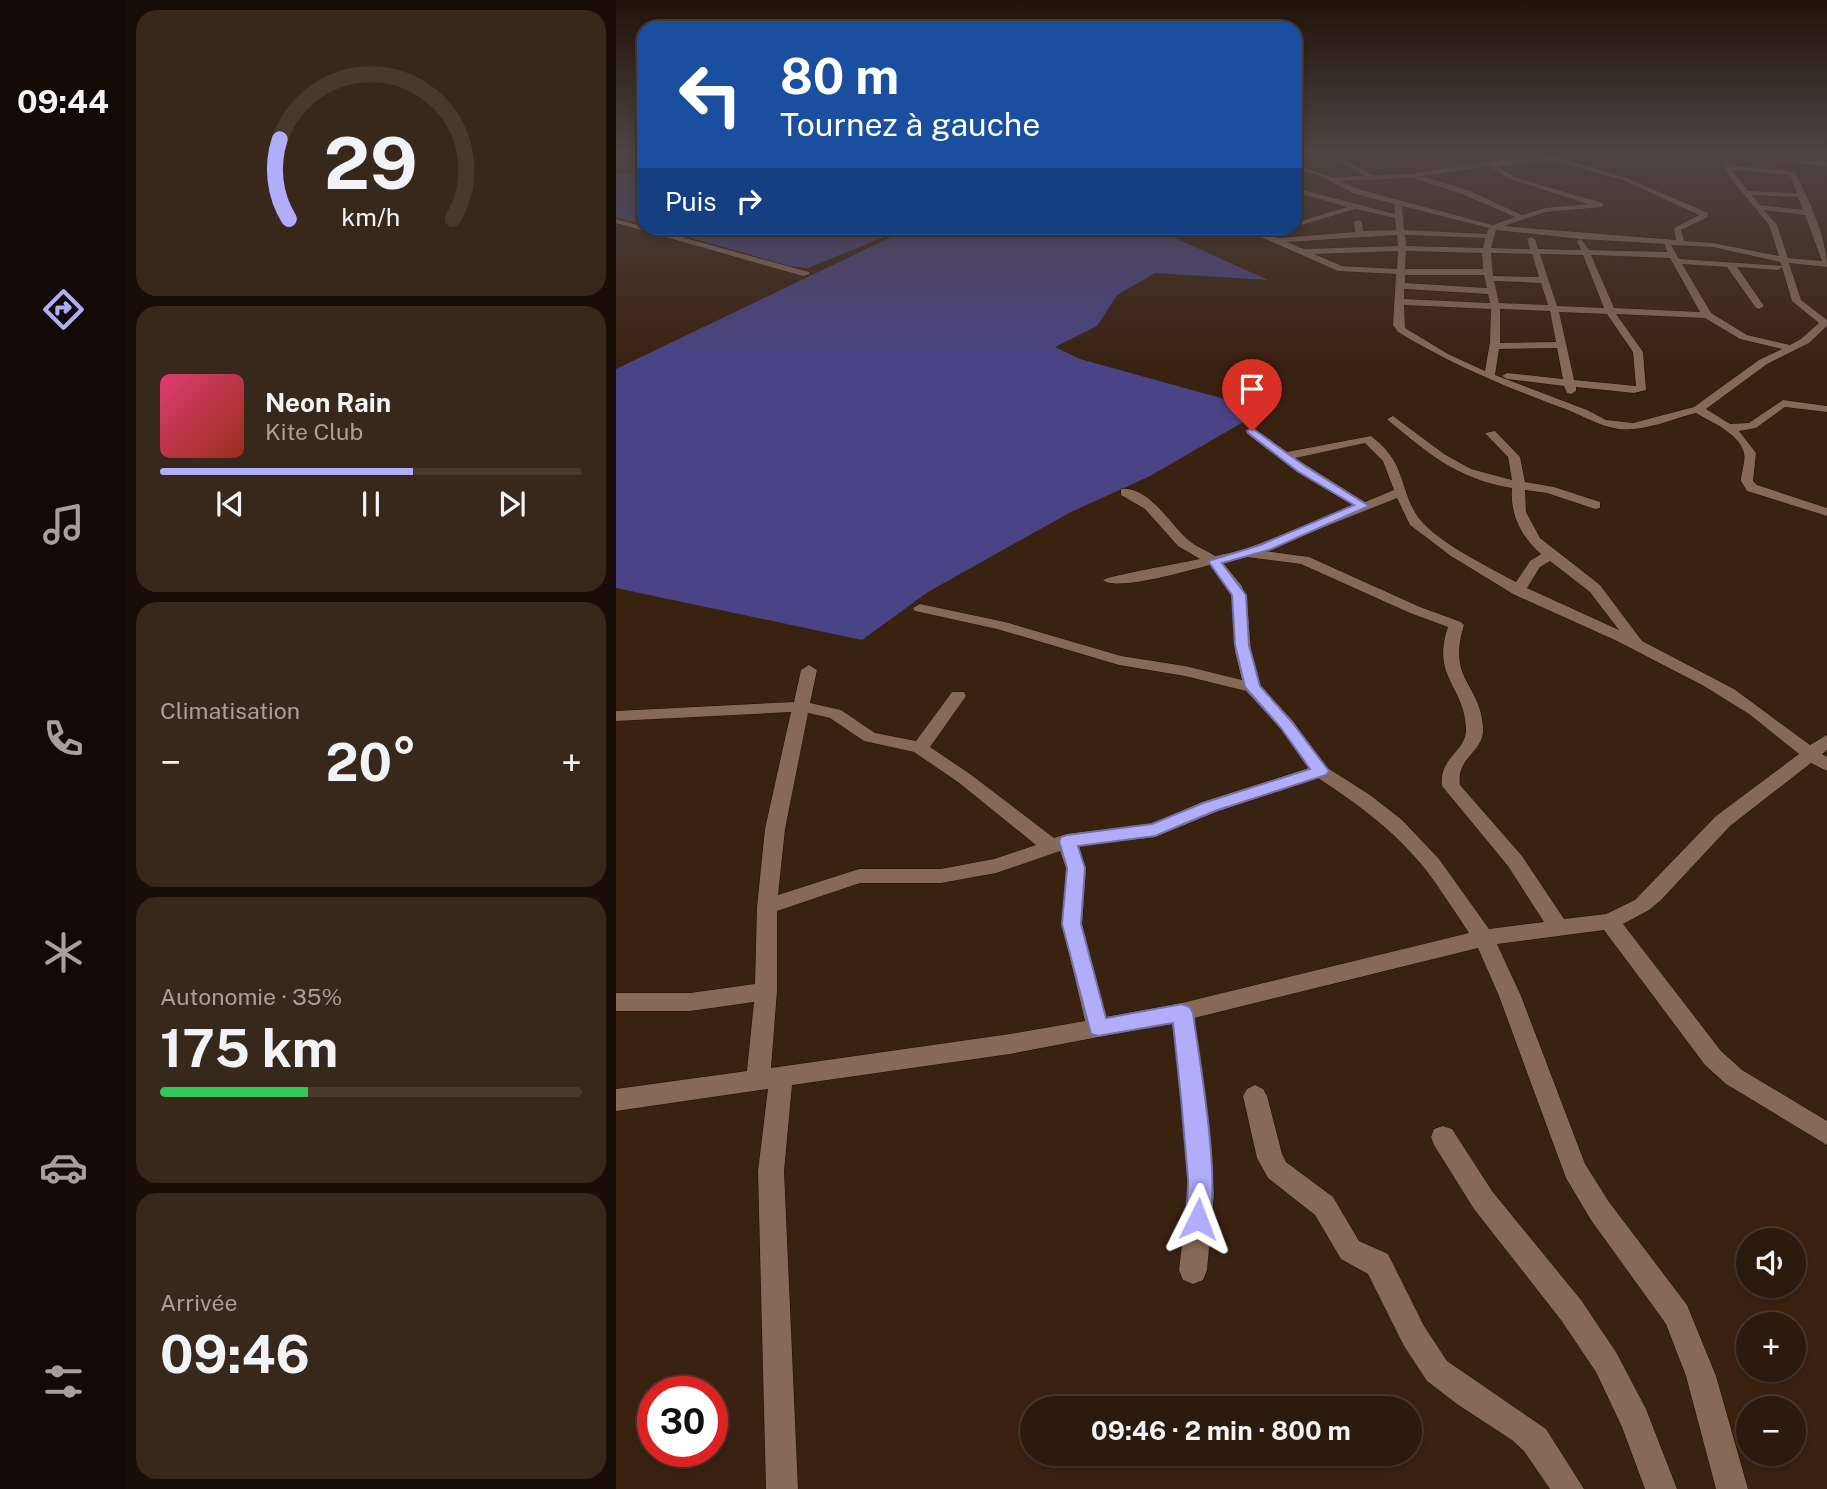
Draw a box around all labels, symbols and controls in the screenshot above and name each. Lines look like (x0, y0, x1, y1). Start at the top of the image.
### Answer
text: 80 m (780, 47, 899, 105)
icon: left (665, 49, 756, 140)
text: 09:44 (17, 83, 109, 120)
text: Tournez à gauche (780, 106, 1040, 143)
text: 29 (324, 120, 418, 205)
icon: right (730, 182, 768, 220)
text: Puis (665, 186, 716, 217)
text: km/h (342, 202, 400, 232)
icon: directions (39, 285, 88, 334)
pin (1222, 359, 1282, 431)
icon: arrive (1233, 370, 1271, 408)
text: Neon Rain (265, 387, 391, 418)
text: Kite Club (265, 418, 363, 445)
icon: previous (211, 485, 249, 523)
icon: pause (352, 485, 390, 523)
icon: next (493, 485, 531, 523)
icon: music (39, 500, 88, 549)
text: Climatisation (160, 697, 300, 724)
icon: phone (39, 714, 88, 763)
text: 20° (325, 732, 417, 793)
text: − (160, 740, 181, 785)
text: + (561, 740, 582, 785)
icon: climate (39, 928, 88, 977)
text: Autonomie · 35% (160, 983, 342, 1010)
text: 175 km (160, 1018, 338, 1079)
icon: car (39, 1143, 88, 1192)
position arrow (1161, 1182, 1235, 1256)
map controls (1736, 1228, 1806, 1466)
button: sound (1736, 1228, 1806, 1298)
text: Arrivée (160, 1289, 237, 1316)
button: + (1736, 1312, 1806, 1382)
text: 09:46 (160, 1324, 310, 1385)
icon: filters (39, 1357, 88, 1406)
speed limit sign: 30 (637, 1376, 728, 1467)
button: − (1736, 1396, 1806, 1466)
text: 09:46 · 2 min · 800 m (1091, 1415, 1351, 1446)

